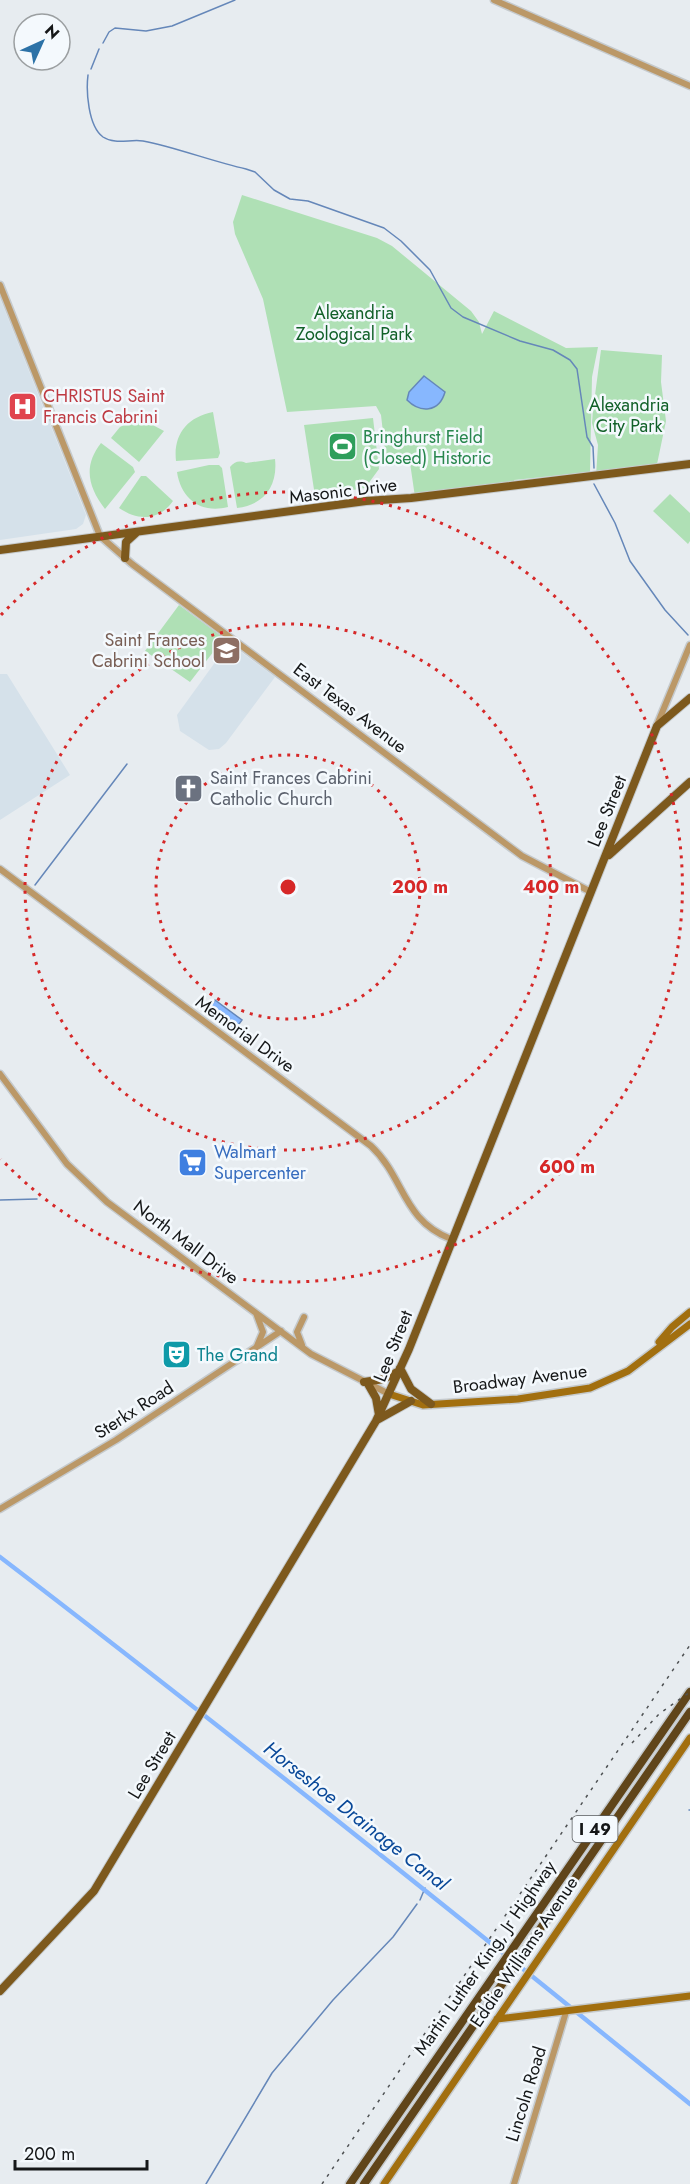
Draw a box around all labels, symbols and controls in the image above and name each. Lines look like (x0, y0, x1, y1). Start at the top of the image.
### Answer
north arrow (12, 12, 72, 72)
text: N (40, 19, 65, 44)
park label: Alexandria Zoological Park (296, 300, 412, 347)
place label: CHRISTUS Saint Francis Cabrini (43, 383, 165, 430)
hospital icon: CHRISTUS Saint Francis Cabrini (6, 390, 38, 422)
park label: Alexandria City Park (589, 392, 669, 439)
place label: Bringhurst Field (Closed) Historic (363, 424, 491, 471)
sports icon: Bringhurst Field (Closed) Historic (326, 431, 358, 463)
street label: Masonic Drive (288, 471, 398, 511)
place label: Saint Frances Cabrini School (92, 627, 205, 674)
school or university icon: Saint Frances Cabrini School (210, 634, 242, 666)
street label: East Texas Avenue (288, 657, 412, 759)
place label: Saint Frances Cabrini Catholic Church (210, 765, 372, 812)
street label: Lee Street (581, 771, 633, 851)
church icon: Saint Frances Cabrini Catholic Church (173, 772, 205, 804)
text: 200 m (392, 874, 448, 900)
text: 400 m (523, 874, 579, 900)
centre of rings (278, 877, 298, 897)
street label: Memorial Drive (190, 989, 300, 1079)
place label: Walmart Supercenter (214, 1139, 307, 1186)
supermarket icon: Walmart Supercenter (177, 1146, 209, 1178)
text: 600 m (539, 1154, 595, 1180)
street label: North Mall Drive (128, 1194, 244, 1290)
street label: Lee Street (367, 1306, 419, 1386)
theatre icon: The Grand (160, 1339, 192, 1371)
place label: The Grand (197, 1342, 278, 1368)
street label: Broadway Avenue (451, 1358, 589, 1400)
street label: Sterkx Road (89, 1375, 179, 1445)
street label: Lee Street (122, 1726, 183, 1804)
water label: Horseshoe Drainage Canal (257, 1734, 456, 1899)
road number: I 49 (572, 1816, 618, 1842)
street label: Martin Luther King, Jr Highway (408, 1855, 562, 2061)
street label: Eddie Williams Avenue (464, 1872, 584, 2032)
street label: Lincoln Road (499, 2043, 553, 2145)
scale bar (15, 2133, 147, 2171)
text: 200 m (24, 2141, 75, 2167)

